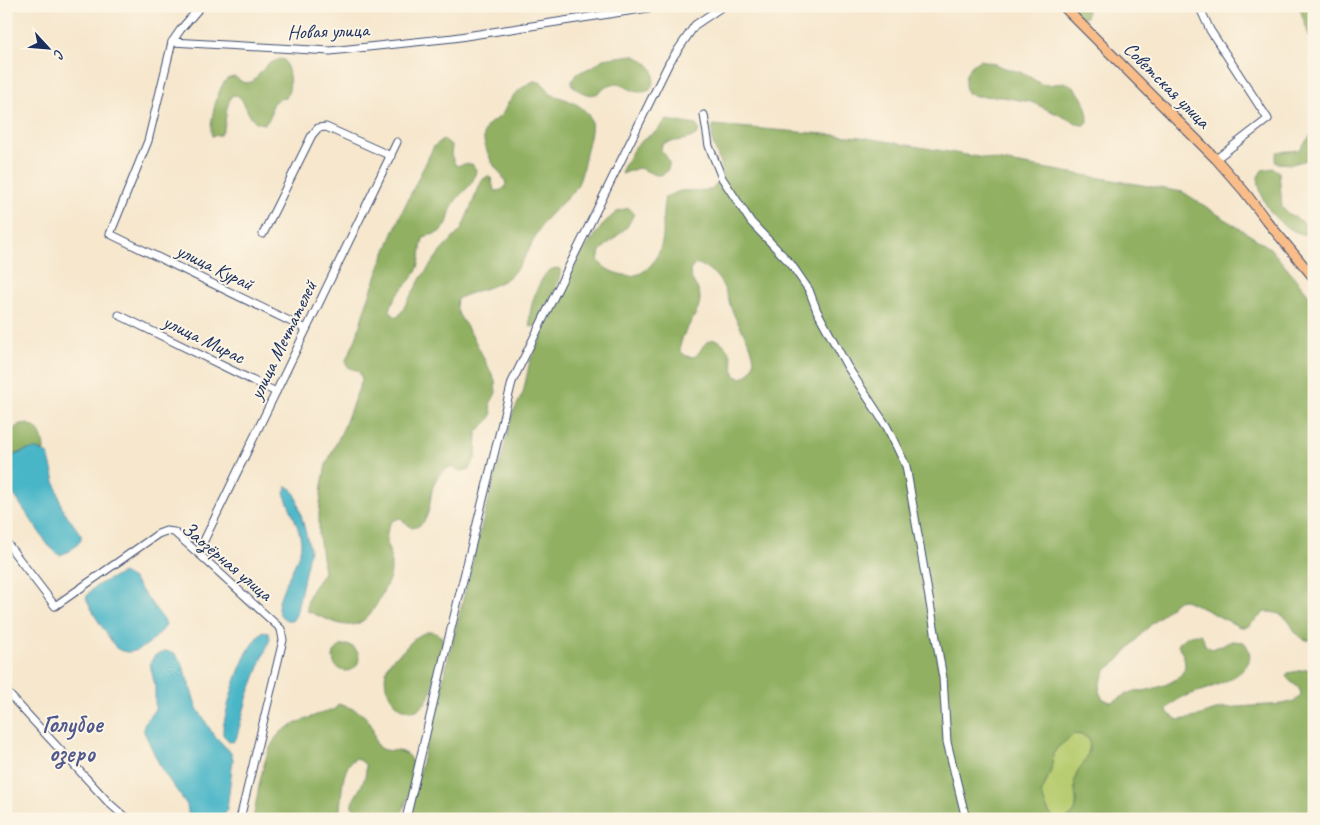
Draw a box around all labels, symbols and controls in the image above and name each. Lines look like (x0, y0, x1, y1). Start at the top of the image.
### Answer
street label: Новая улица (287, 17, 371, 45)
north arrow (22, 22, 72, 72)
street label: Советская улица (1118, 36, 1217, 135)
text: С (49, 47, 68, 62)
street label: улица Курай (171, 237, 259, 297)
street label: улица Мечтателей (243, 275, 323, 404)
street label: улица Мирас (158, 308, 250, 370)
street label: Заозёрная улица (176, 516, 279, 608)
district label: Голубое озеро (42, 708, 105, 769)

